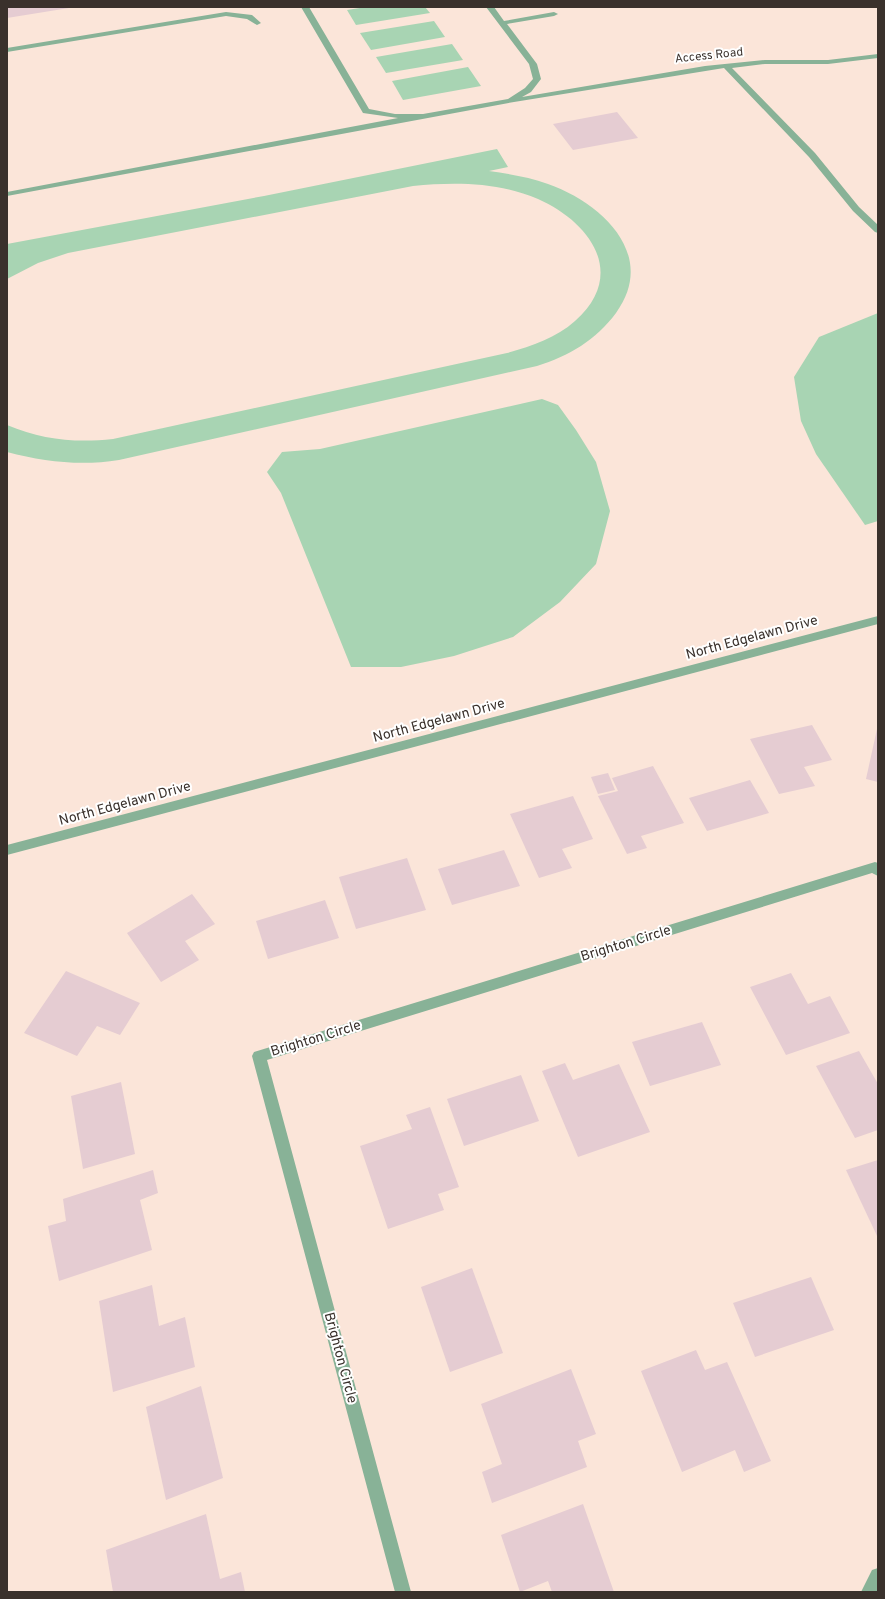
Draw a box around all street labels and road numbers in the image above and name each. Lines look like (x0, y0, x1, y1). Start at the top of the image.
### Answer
street label: Access Road (674, 44, 744, 68)
street label: North Edgelawn Drive (684, 612, 820, 664)
street label: North Edgelawn Drive (371, 695, 507, 747)
street label: North Edgelawn Drive (57, 778, 193, 830)
street label: Brighton Circle (579, 922, 673, 966)
street label: Brighton Circle (269, 1017, 363, 1061)
street label: Brighton Circle (320, 1311, 360, 1405)

